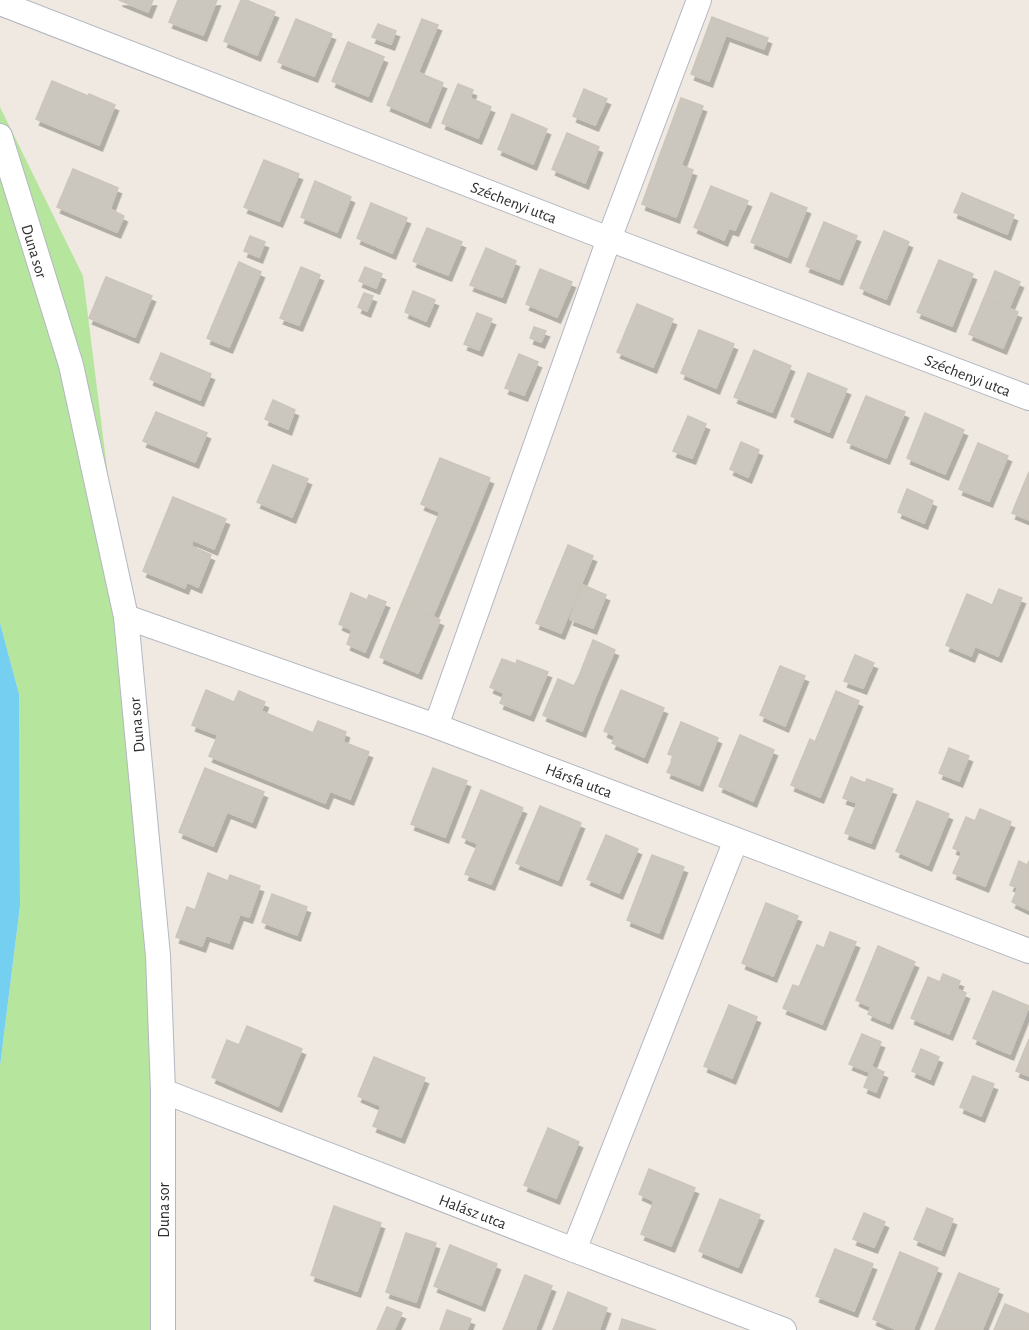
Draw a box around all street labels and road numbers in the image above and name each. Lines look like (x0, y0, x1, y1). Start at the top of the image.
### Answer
street label: Széchenyi utca (468, 179, 559, 228)
street label: Duna sor (18, 222, 50, 281)
street label: Széchenyi utca (922, 352, 1013, 401)
street label: Duna sor (127, 696, 147, 753)
street label: Hársfa utca (543, 761, 614, 801)
street label: Duna sor (156, 1181, 172, 1238)
street label: Halász utca (437, 1192, 509, 1232)

